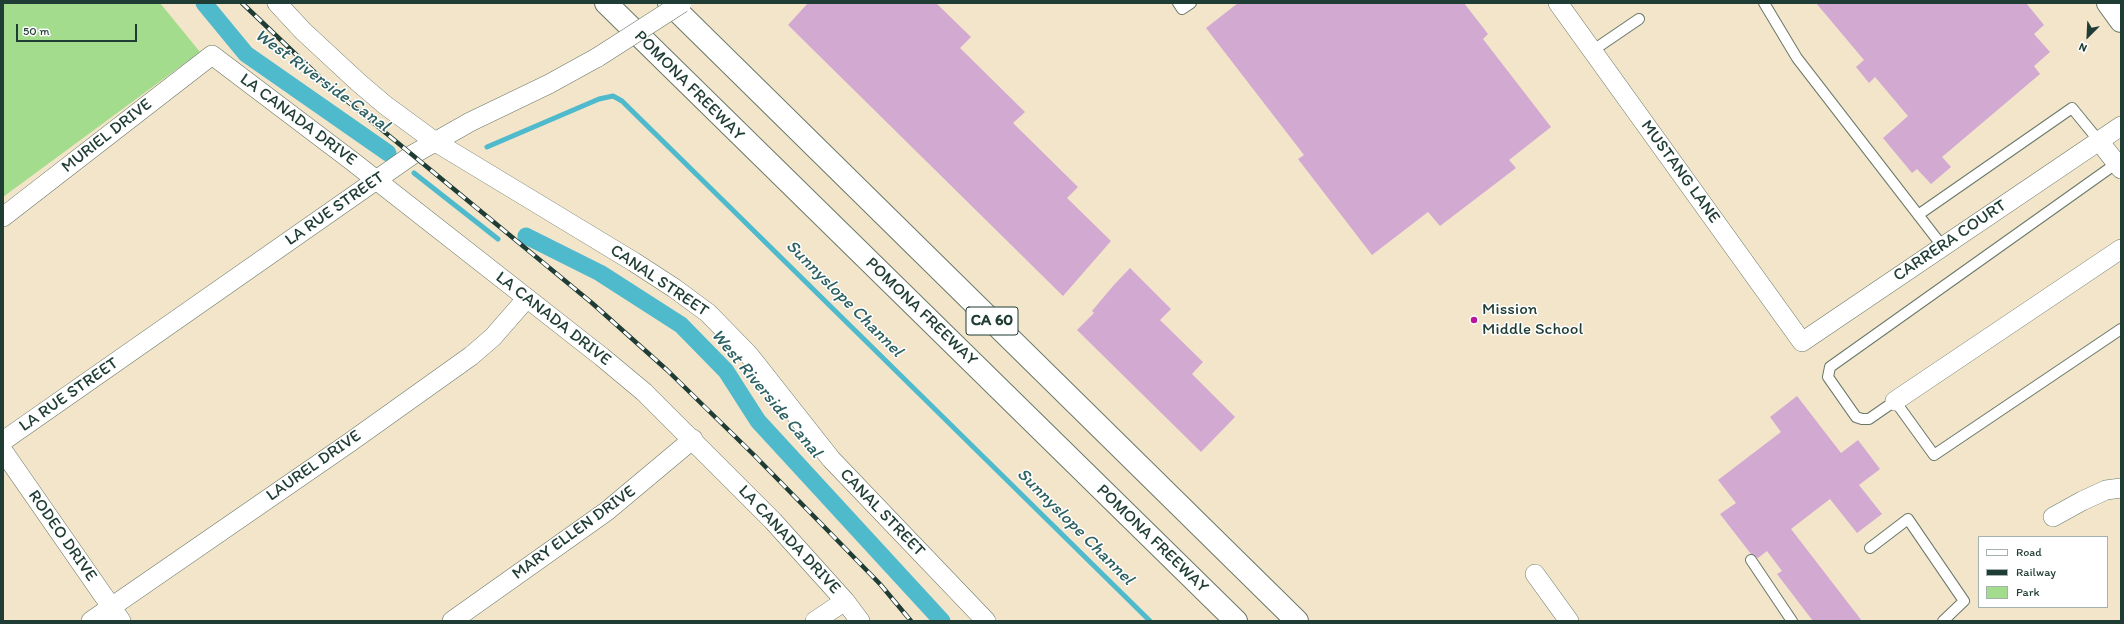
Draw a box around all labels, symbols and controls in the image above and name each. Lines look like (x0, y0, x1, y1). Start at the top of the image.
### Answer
scale bar (18, 16, 139, 42)
north arrow (2068, 16, 2108, 56)
text: 50 m (23, 24, 49, 38)
water label: West Riverside Canal (250, 25, 394, 137)
street label: POMONA FREEWAY (630, 27, 748, 145)
text: N (2077, 40, 2089, 55)
street label: LA CANADA DRIVE (236, 69, 360, 171)
street label: MURIEL DRIVE (58, 94, 156, 178)
street label: MUSTANG LANE (1636, 117, 1724, 227)
street label: LA RUE STREET (282, 167, 388, 251)
street label: CARRERA COURT (1890, 196, 2010, 286)
water label: Sunnyslope Channel (781, 236, 907, 362)
street label: CANAL STREET (606, 241, 712, 321)
street label: POMONA FREEWAY (861, 253, 981, 371)
street label: LA CANADA DRIVE (491, 268, 615, 370)
place label: Mission Middle School (1482, 300, 1583, 340)
road number: CA 60 (966, 307, 1018, 335)
marker: Mission Middle School (1469, 315, 1479, 325)
water label: West Riverside Canal (706, 325, 826, 463)
street label: LA RUE STREET (16, 353, 122, 437)
street label: LAUREL DRIVE (263, 426, 365, 506)
water label: Sunnyslope Channel (1012, 464, 1138, 590)
street label: CANAL STREET (835, 465, 929, 561)
street label: POMONA FREEWAY (1092, 480, 1212, 598)
street label: MARY ELLEN DRIVE (508, 481, 640, 585)
street label: LA CANADA DRIVE (733, 481, 845, 599)
street label: RODEO DRIVE (23, 486, 101, 586)
legend (1978, 536, 2108, 608)
text: Road (2016, 545, 2042, 559)
text: Railway (2016, 565, 2056, 579)
text: Park (2016, 585, 2040, 599)

